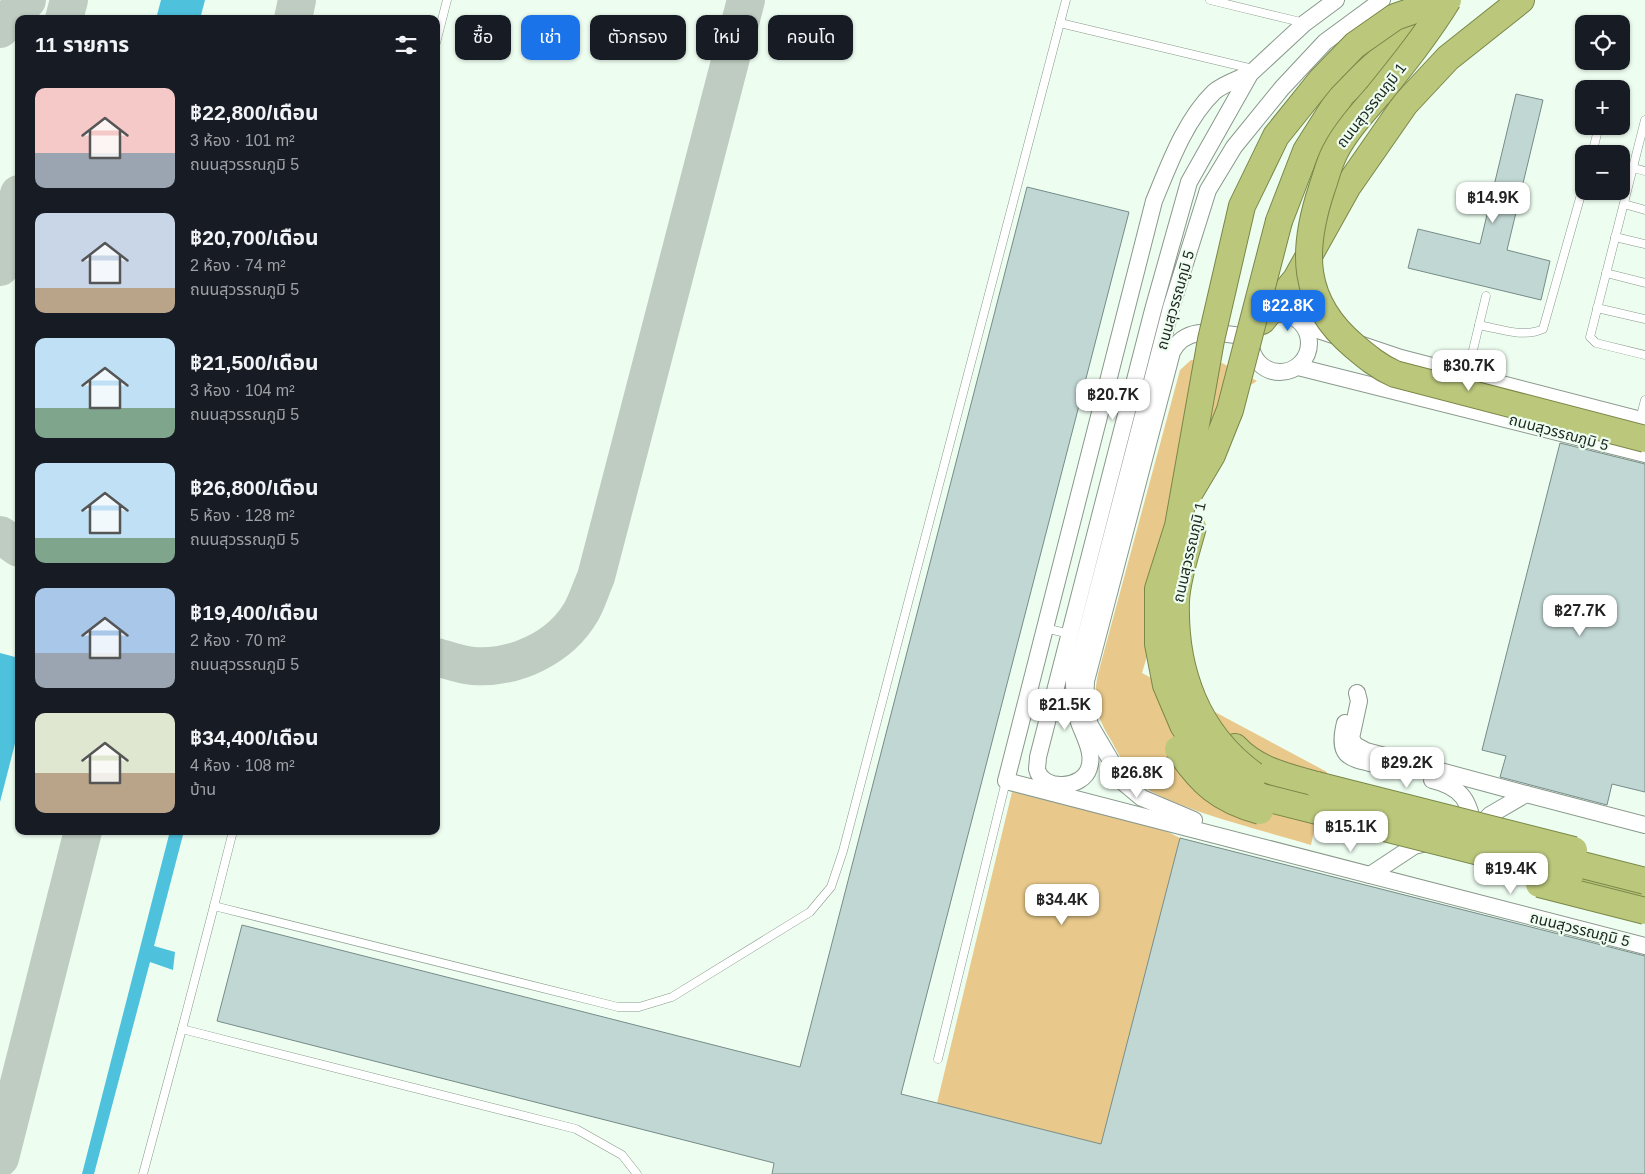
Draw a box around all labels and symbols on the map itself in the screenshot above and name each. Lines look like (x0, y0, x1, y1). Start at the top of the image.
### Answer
street label: ถนนสุวรรณภูมิ 1 (1333, 59, 1410, 151)
pin: ฿14.9K (1452, 182, 1534, 224)
street label: ถนนสุวรรณภูมิ 5 (1153, 248, 1198, 352)
pin: ฿22.8K (1247, 290, 1329, 332)
pin: ฿30.7K (1428, 350, 1510, 392)
pin: ฿20.7K (1072, 378, 1154, 421)
street label: ถนนสุวรรณภูมิ 5 (1507, 411, 1611, 454)
street label: ถนนสุวรรณภูมิ 1 (1169, 500, 1210, 604)
pin: ฿27.7K (1539, 594, 1621, 637)
pin: ฿21.5K (1024, 688, 1106, 731)
pin: ฿29.2K (1366, 746, 1448, 789)
pin: ฿26.8K (1096, 756, 1178, 799)
pin: ฿15.1K (1310, 810, 1392, 853)
pin: ฿19.4K (1470, 852, 1552, 895)
pin: ฿34.4K (1021, 884, 1103, 926)
street label: ถนนสุวรรณภูมิ 5 (1528, 908, 1632, 951)

